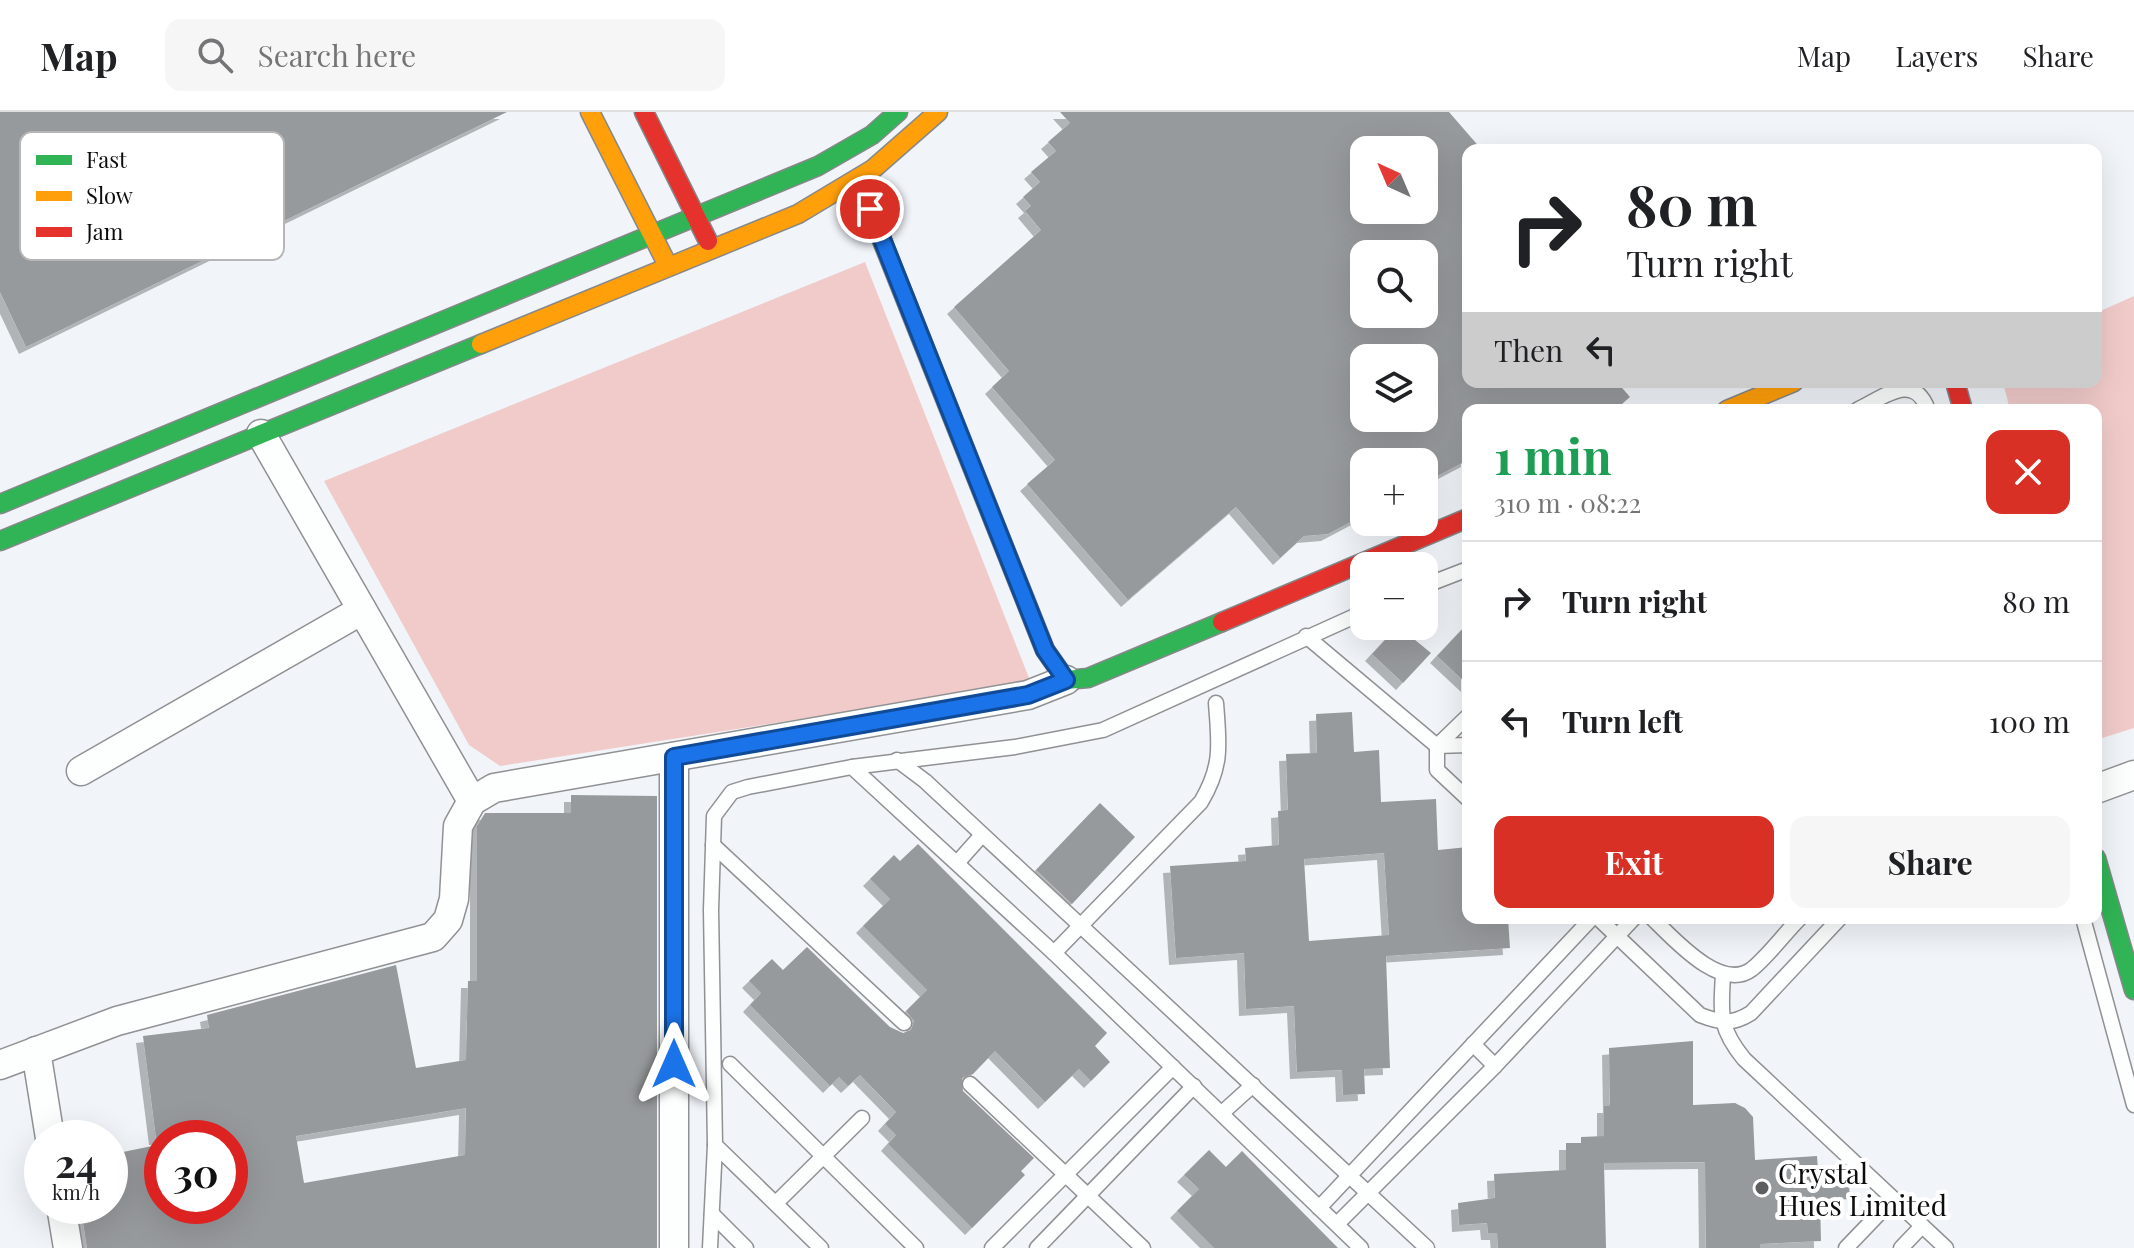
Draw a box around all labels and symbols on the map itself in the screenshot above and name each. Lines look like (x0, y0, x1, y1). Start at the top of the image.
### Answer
legend (20, 132, 284, 260)
north arrow (1350, 136, 1438, 224)
text: Fast (86, 144, 128, 174)
pin (836, 175, 904, 243)
text: Slow (86, 180, 133, 210)
text: Jam (85, 216, 124, 246)
position arrow (632, 1022, 716, 1106)
speed limit sign: 30 (144, 1120, 248, 1224)
place label: Crystal Hues Limited (1778, 1154, 1947, 1223)
marker: Crystal Hues Limited (1753, 1179, 1771, 1197)

